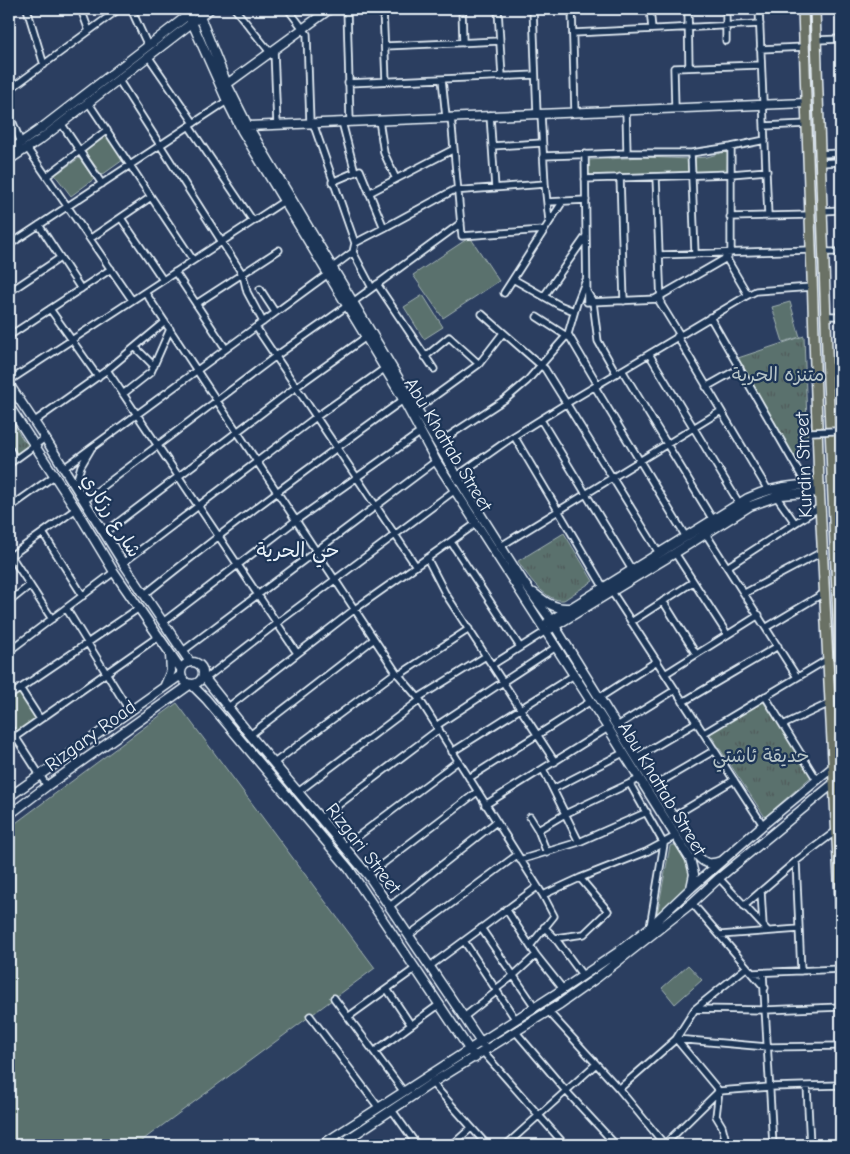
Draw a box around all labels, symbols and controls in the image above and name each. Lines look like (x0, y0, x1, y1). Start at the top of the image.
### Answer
park label: متنزه الحرية (732, 364, 824, 386)
street label: Abu Khattab Street (400, 374, 497, 516)
street label: Kurdin Street (791, 411, 817, 518)
street label: شارع رزكاري (74, 470, 145, 563)
district label: حي الحرية (256, 539, 340, 568)
street label: Rizgary Road (41, 696, 140, 776)
street label: Abu Khattab Street (614, 718, 711, 860)
park label: حديقة ئاشتي (712, 745, 810, 772)
street label: Rizgari Street (321, 799, 406, 899)

